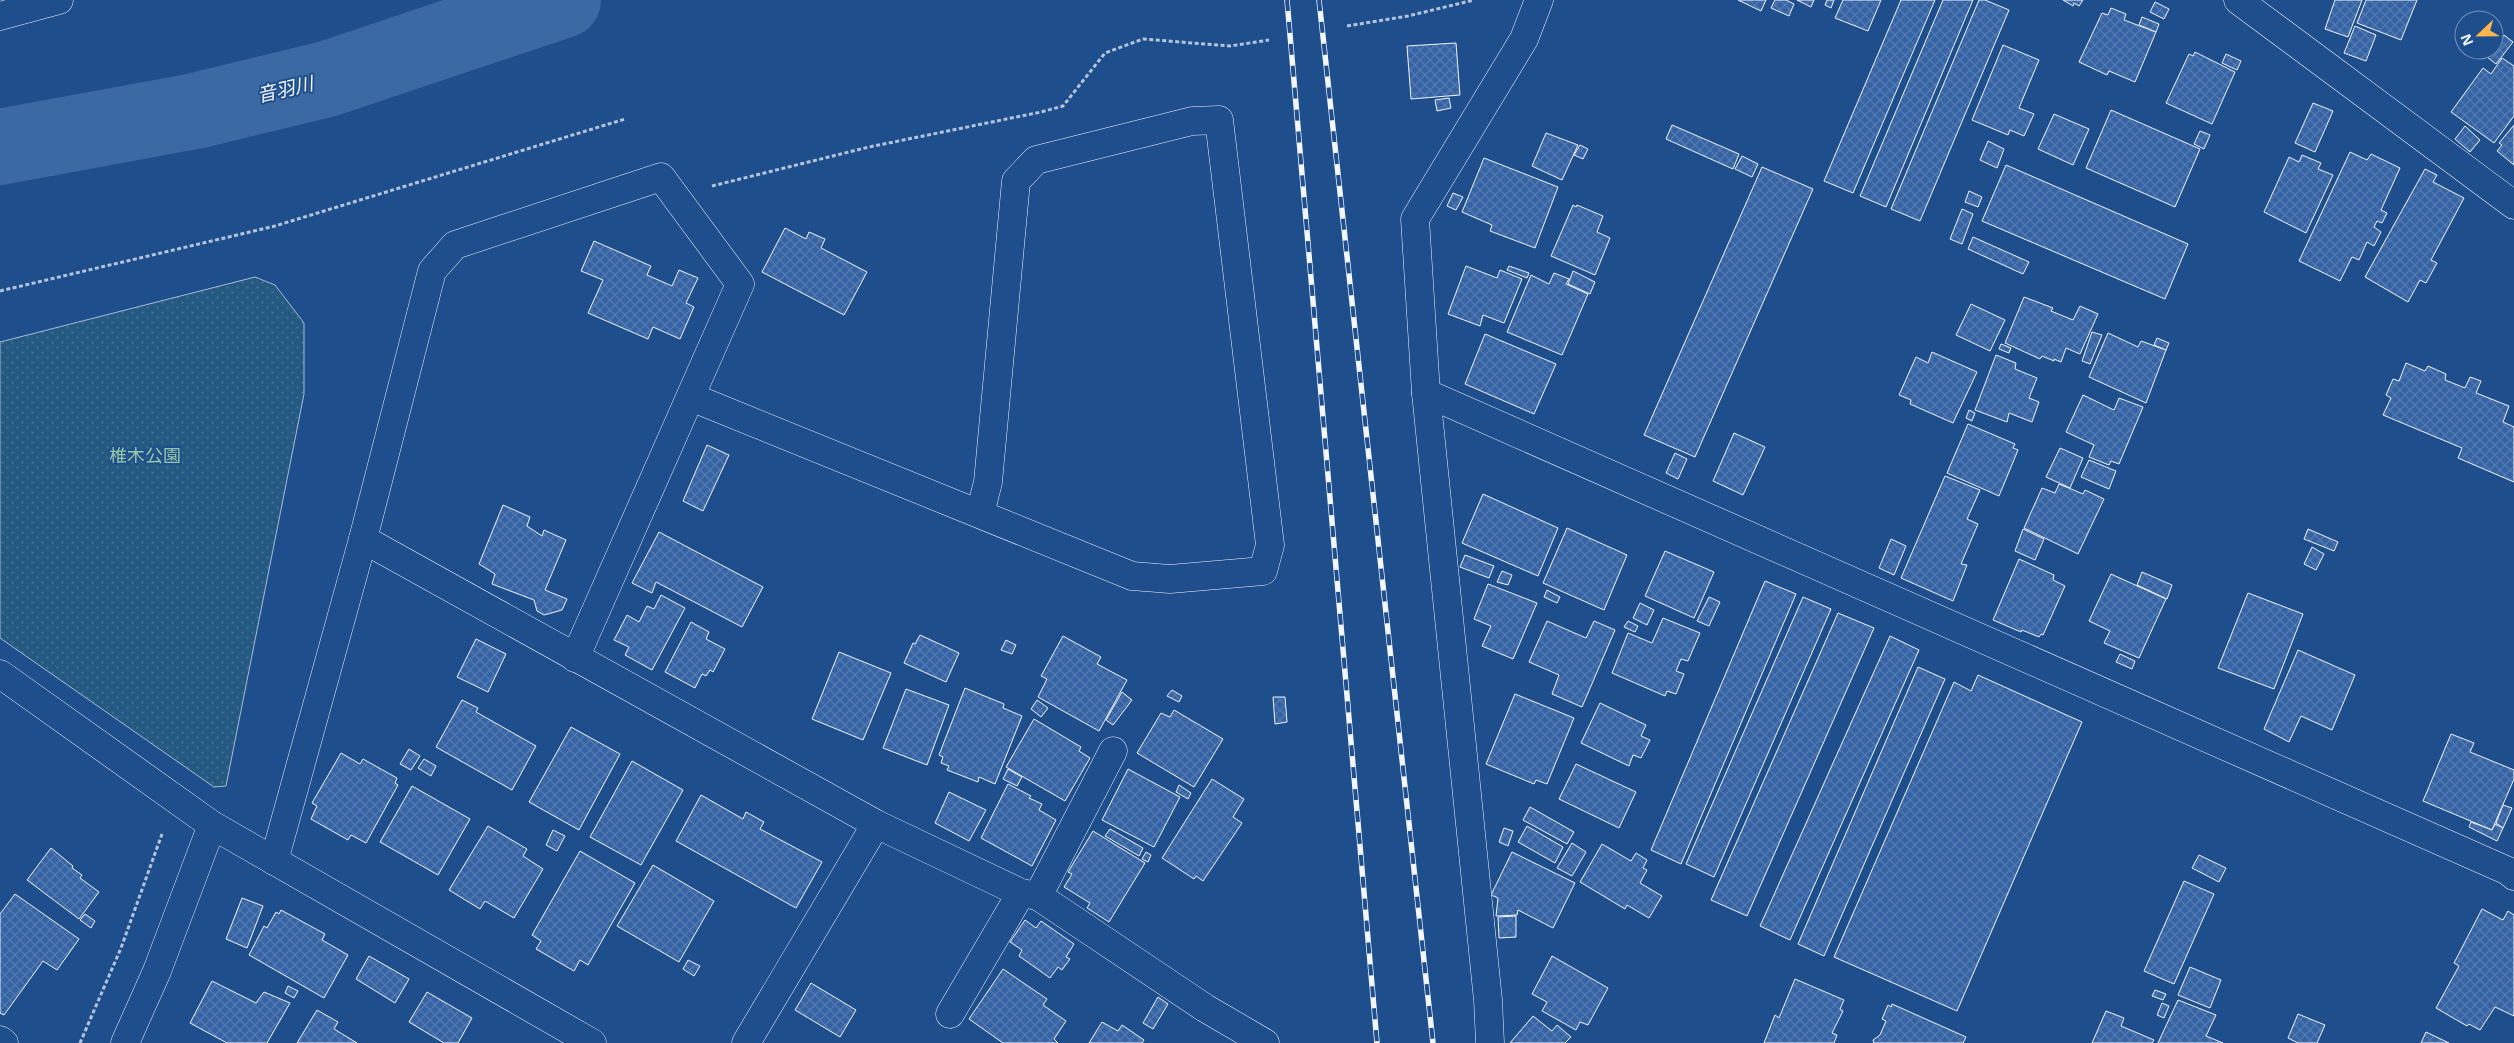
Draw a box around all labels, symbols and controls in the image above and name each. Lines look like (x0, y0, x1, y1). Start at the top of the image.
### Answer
north arrow (2454, 10, 2504, 60)
text: N (2456, 31, 2477, 49)
water label: 音羽川 (254, 69, 318, 108)
park label: 椎木公園 (109, 443, 181, 467)

